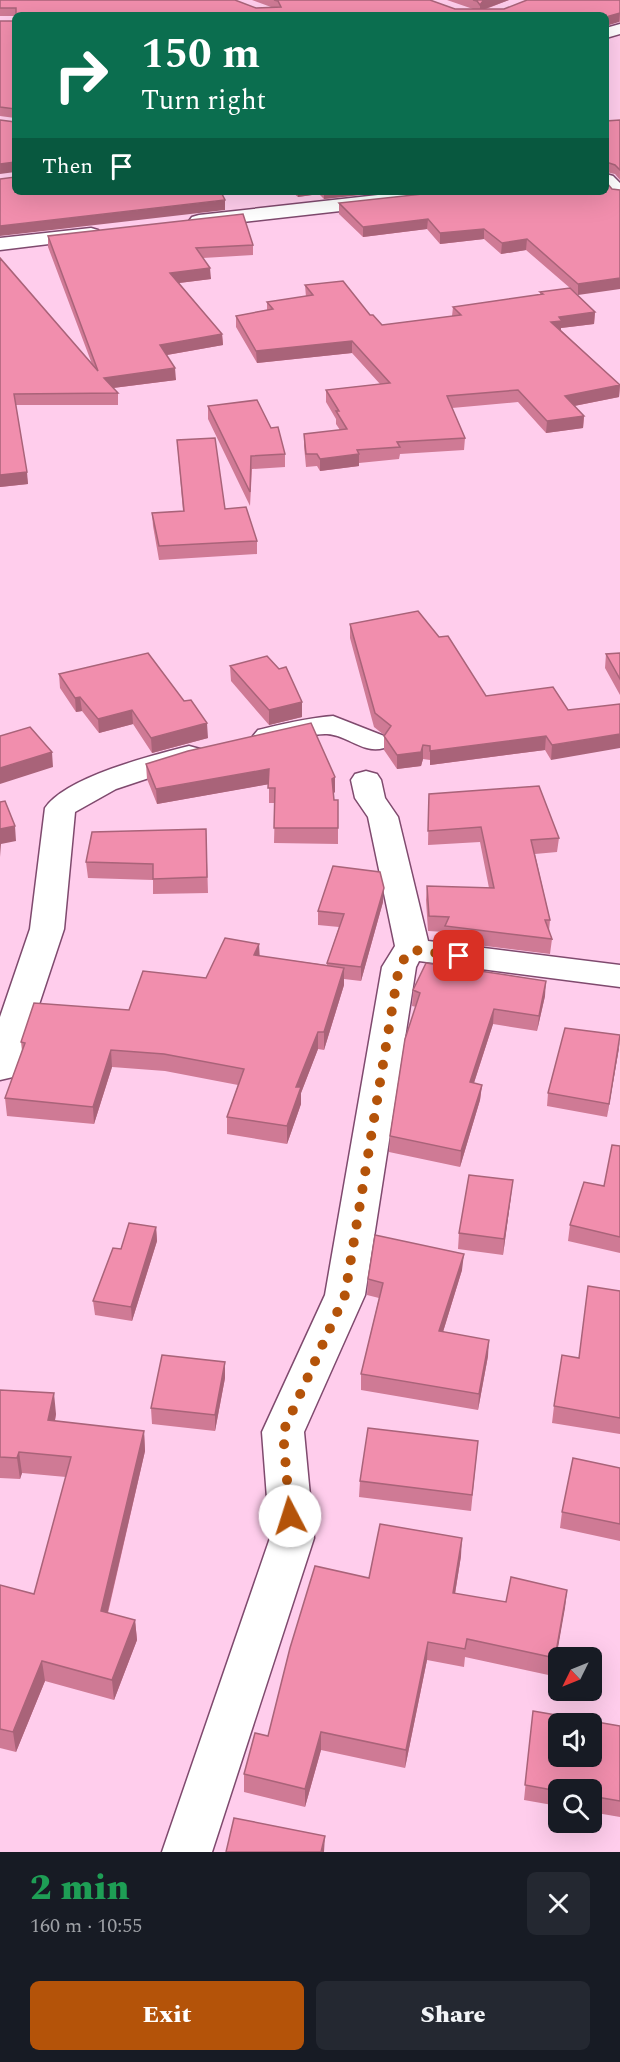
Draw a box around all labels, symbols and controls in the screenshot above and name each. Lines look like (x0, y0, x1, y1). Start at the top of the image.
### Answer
text: 150 m (141, 23, 260, 86)
icon: right (42, 36, 120, 114)
text: Turn right (141, 80, 266, 122)
text: Then (42, 150, 93, 183)
icon: arrive (105, 150, 138, 183)
pin (433, 930, 484, 981)
icon: arrive (442, 939, 475, 972)
position arrow (258, 1484, 322, 1548)
north arrow (548, 1647, 602, 1701)
map controls (548, 1647, 602, 1833)
button: sound (548, 1713, 602, 1767)
button: search (548, 1779, 602, 1833)
text: 2 min (30, 1861, 130, 1916)
button: close (527, 1872, 590, 1935)
text: 160 m · 10:55 (30, 1911, 142, 1941)
button: Exit (30, 1981, 304, 2050)
button: Share (316, 1981, 590, 2050)

